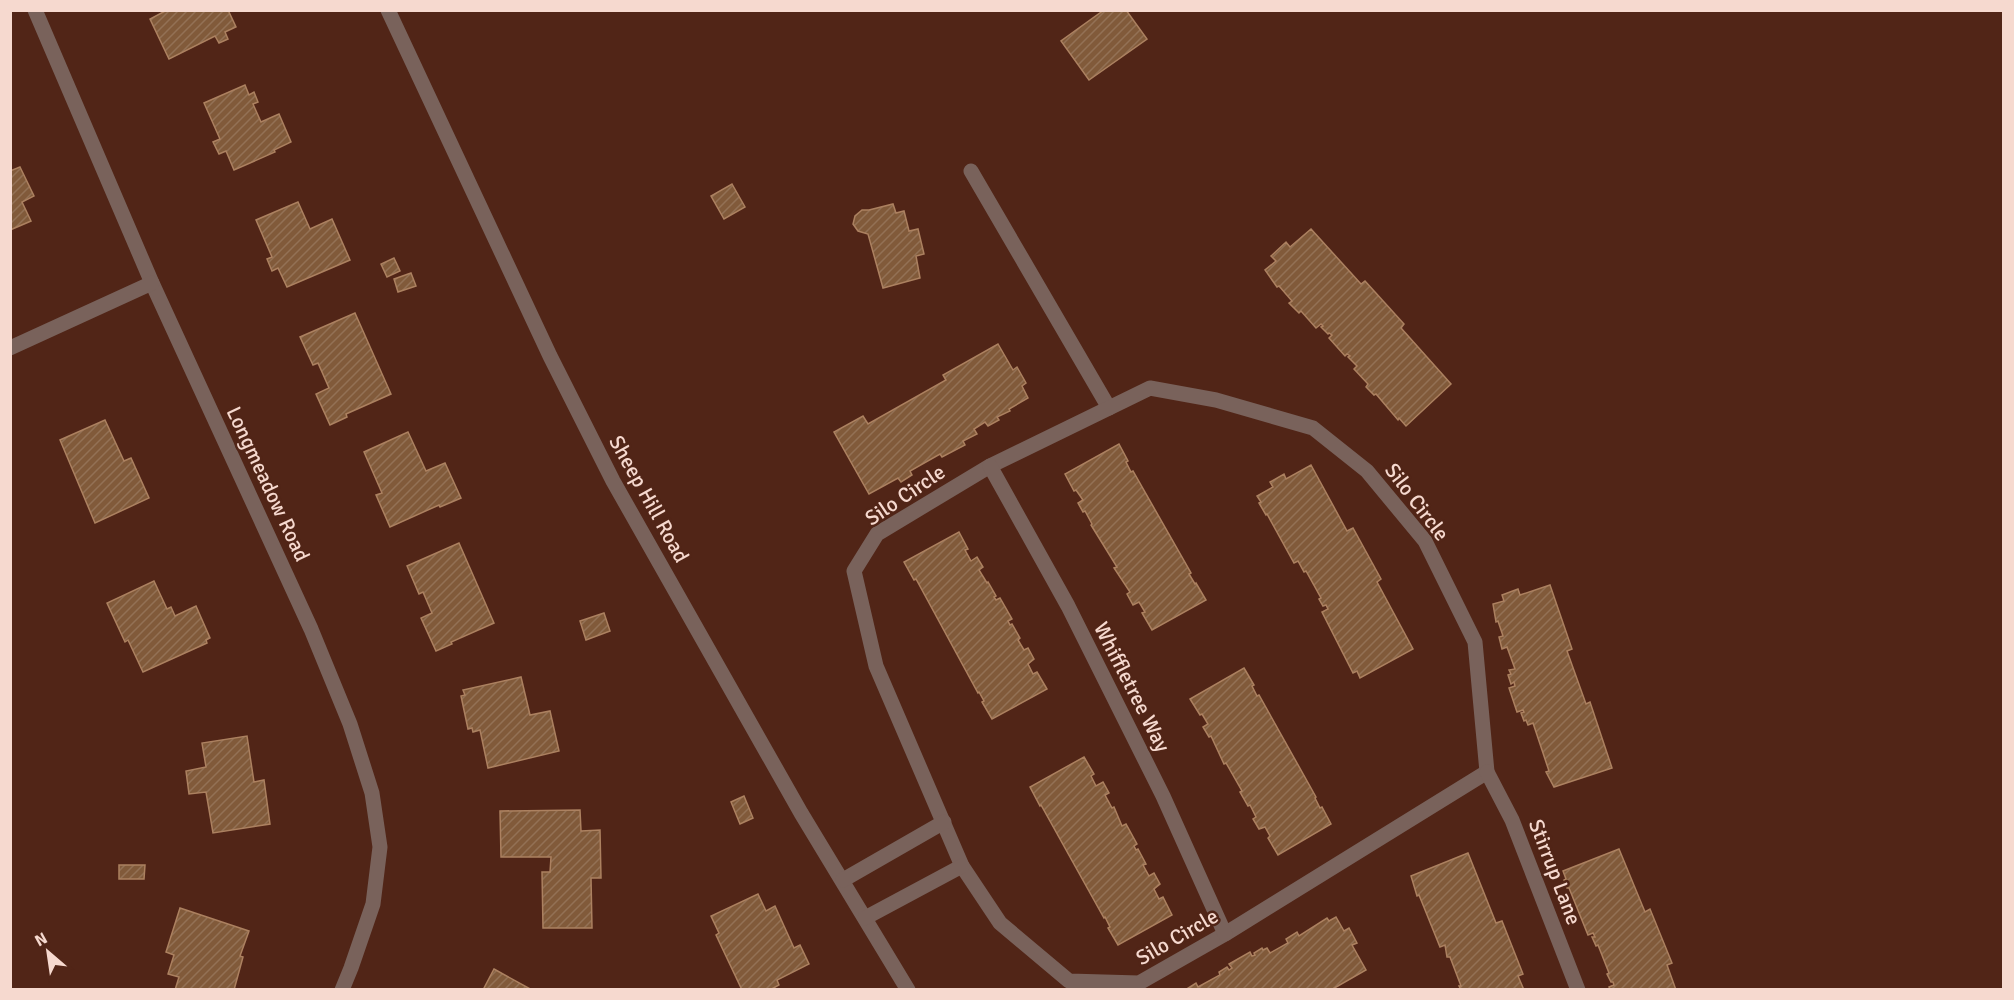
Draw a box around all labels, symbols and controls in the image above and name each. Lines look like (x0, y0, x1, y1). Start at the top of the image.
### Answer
street label: Longmeadow Road (221, 402, 315, 566)
street label: Sheep Hill Road (603, 431, 695, 567)
street label: Silo Circle (1379, 458, 1455, 546)
street label: Silo Circle (860, 459, 950, 531)
street label: Whiffletree Way (1088, 618, 1176, 756)
street label: Stirrup Lane (1523, 816, 1587, 928)
street label: Silo Circle (1131, 903, 1223, 971)
north arrow (18, 922, 78, 982)
text: N (31, 928, 51, 951)

